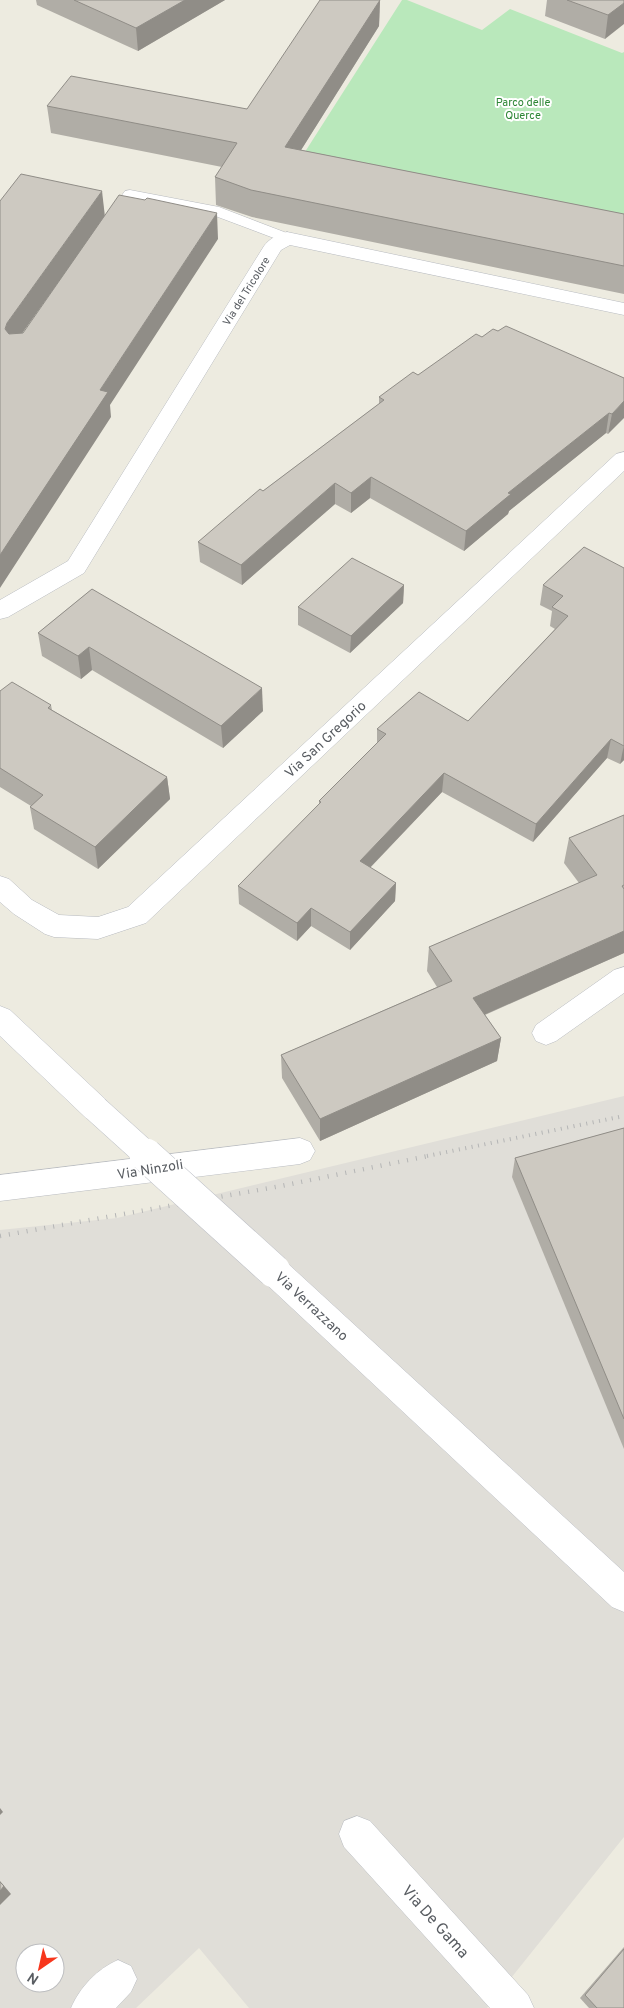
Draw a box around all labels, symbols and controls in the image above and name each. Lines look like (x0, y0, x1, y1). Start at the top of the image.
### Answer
park label: Parco delle Querce (496, 96, 550, 123)
street label: Via del Tricolore (220, 254, 274, 329)
street label: Via San Gregorio (282, 698, 370, 782)
street label: Via Ninzoli (116, 1157, 184, 1184)
street label: Via Verrazzano (271, 1269, 351, 1345)
street label: Via De Gama (396, 1882, 473, 1963)
north arrow (15, 1943, 65, 1993)
text: N (25, 1968, 42, 1987)

